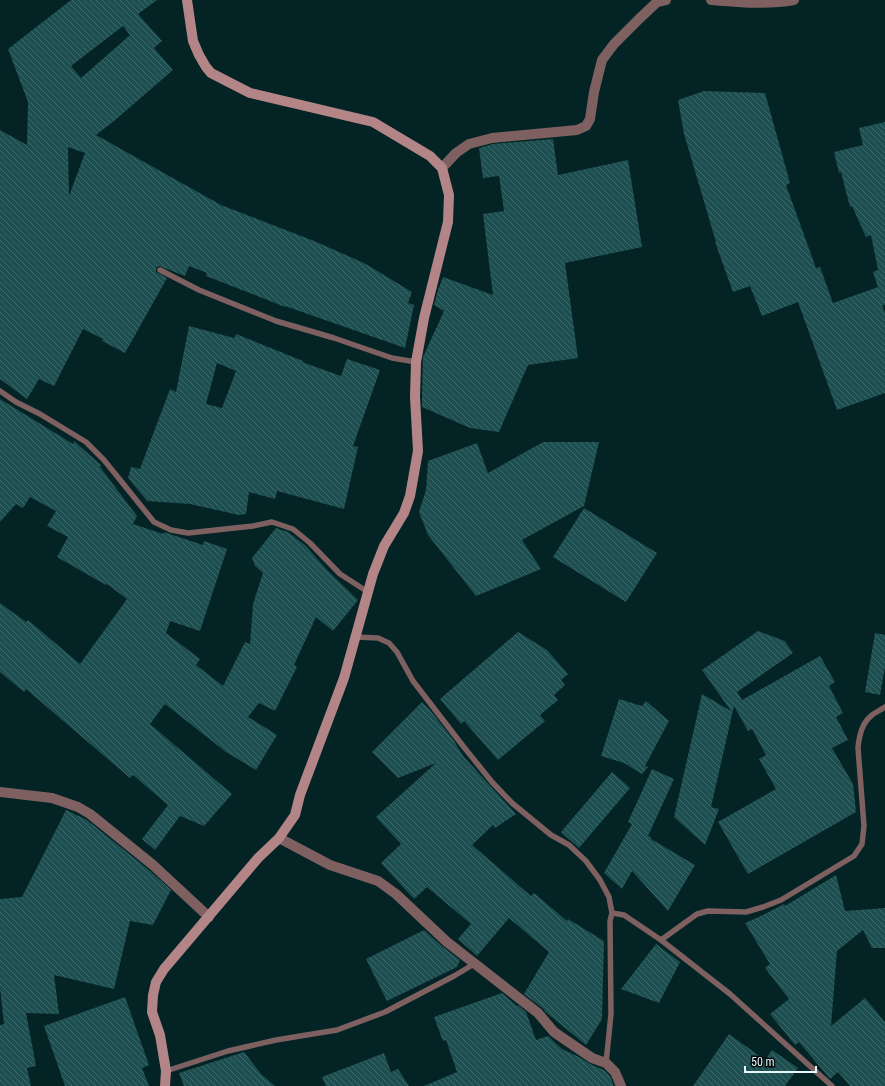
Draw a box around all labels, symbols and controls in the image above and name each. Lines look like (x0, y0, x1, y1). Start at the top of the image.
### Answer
scale bar (745, 1048, 816, 1074)
text: 50 m (751, 1055, 775, 1069)

